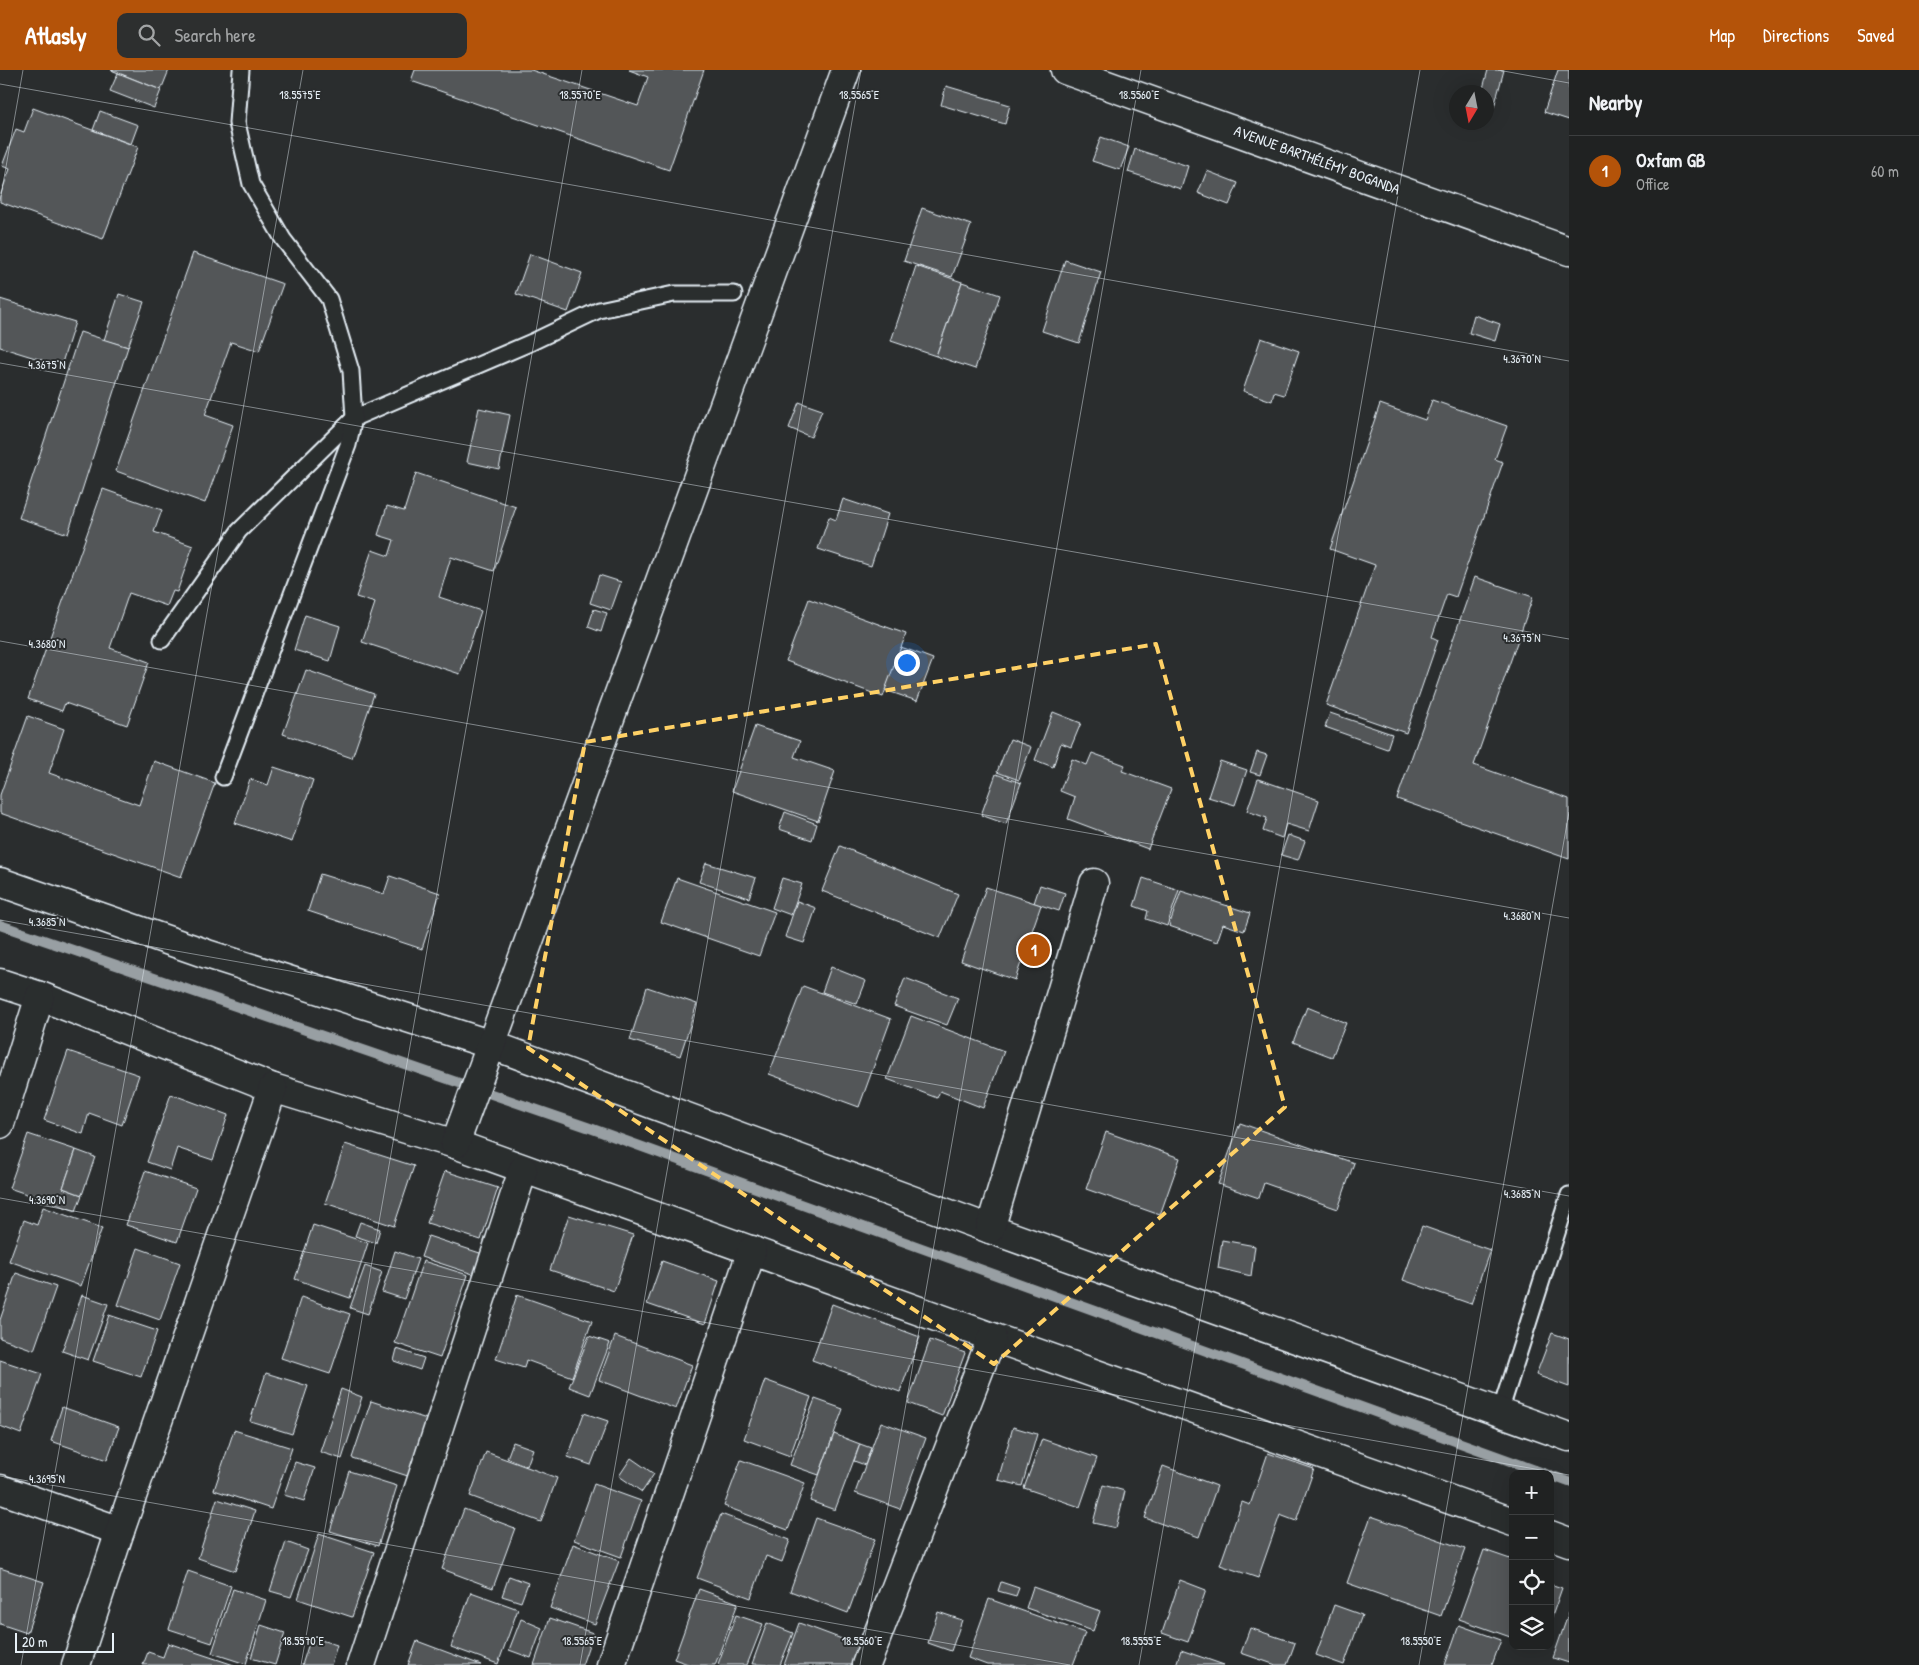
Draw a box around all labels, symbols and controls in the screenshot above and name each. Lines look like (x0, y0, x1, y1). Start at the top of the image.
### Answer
search box (117, 13, 467, 58)
text: Atlasly (25, 19, 87, 51)
icon: search (135, 21, 163, 49)
text: Search here (175, 22, 256, 48)
text: Map (1710, 23, 1735, 48)
text: Directions (1763, 23, 1829, 48)
text: Saved (1857, 23, 1894, 48)
north arrow (1449, 85, 1494, 130)
text: 18.5575°E (279, 86, 321, 103)
text: 18.5570°E (559, 86, 602, 103)
text: 18.5565°E (839, 86, 880, 103)
text: 18.5560°E (1119, 86, 1160, 103)
text: Nearby (1589, 88, 1642, 117)
street label: AVENUE BARTHÉLÉMY BOGANDA (1231, 120, 1404, 200)
text: Oxfam GB (1636, 147, 1705, 173)
text: 1 (1602, 160, 1608, 182)
text: 60 m (1871, 160, 1899, 182)
text: Office (1636, 173, 1669, 195)
text: 4.3670°N (1503, 350, 1541, 367)
text: 4.3675°N (28, 356, 66, 373)
text: 4.3675°N (1503, 629, 1541, 646)
text: 4.3680°N (29, 635, 65, 652)
your location (894, 650, 920, 676)
text: 4.3680°N (1504, 907, 1540, 924)
text: 4.3685°N (29, 913, 65, 930)
pin: 1 (1018, 931, 1050, 969)
text: 4.3685°N (1504, 1185, 1540, 1202)
text: 4.3690°N (29, 1191, 65, 1208)
text: 4.3695°N (29, 1470, 65, 1487)
map controls (1509, 1470, 1554, 1650)
button: + (1509, 1470, 1554, 1515)
button: − (1509, 1515, 1554, 1560)
button: locate (1509, 1560, 1554, 1605)
button: layers (1509, 1605, 1554, 1650)
scale bar (15, 1630, 114, 1653)
text: 20 m (22, 1632, 48, 1651)
text: 18.5570°E (282, 1632, 325, 1649)
text: 18.5565°E (562, 1632, 603, 1649)
text: 18.5560°E (842, 1632, 883, 1649)
text: 18.5555°E (1121, 1632, 1162, 1649)
text: 18.5550°E (1401, 1632, 1442, 1649)

